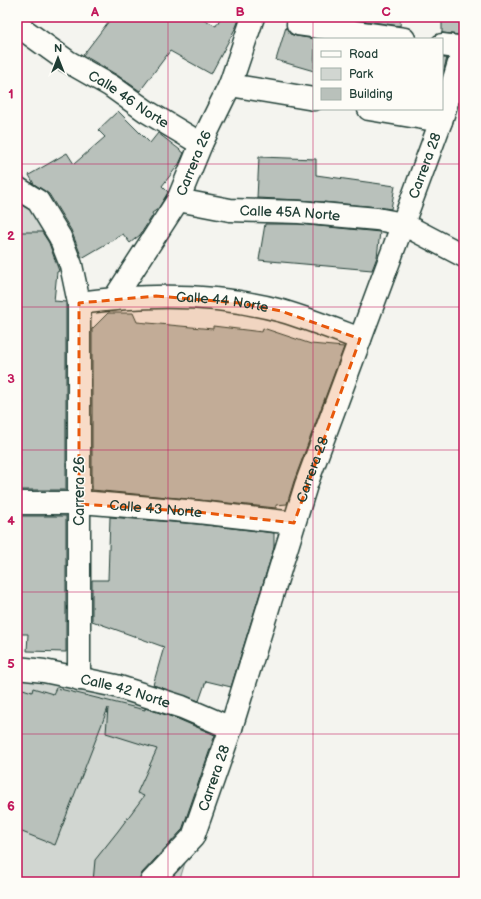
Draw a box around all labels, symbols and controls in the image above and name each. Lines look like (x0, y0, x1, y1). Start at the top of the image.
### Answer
text: A (90, 4, 99, 20)
text: B (235, 4, 245, 20)
text: C (381, 4, 391, 20)
north arrow (38, 38, 78, 78)
legend (313, 38, 443, 110)
text: N (54, 42, 62, 55)
text: Road (349, 47, 378, 62)
street label: Calle 46 Norte (85, 67, 172, 132)
text: Park (349, 67, 373, 82)
text: 1 (8, 86, 14, 102)
text: Building (349, 87, 393, 102)
street label: Carrera 26 (173, 127, 216, 198)
street label: Carrera 28 (405, 130, 445, 201)
street label: Calle 45A Norte (239, 202, 341, 225)
text: 2 (7, 228, 15, 244)
street label: Calle 44 Norte (176, 289, 270, 316)
text: 3 (7, 371, 15, 387)
street label: Carrera 28 (293, 434, 332, 505)
street label: Carrera 26 (71, 456, 88, 526)
street label: Calle 43 Norte (109, 496, 203, 521)
text: 4 (7, 513, 15, 529)
text: 5 (7, 656, 15, 672)
street label: Calle 42 Norte (79, 671, 172, 712)
street label: Carrera 28 (195, 743, 233, 814)
text: 6 (7, 798, 15, 814)

